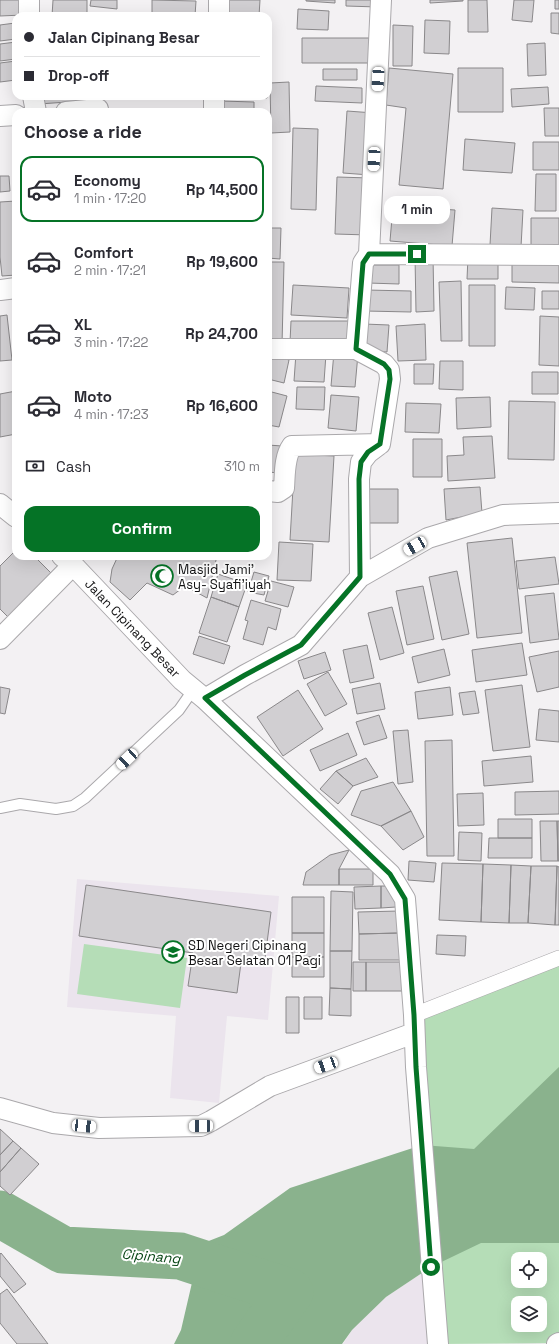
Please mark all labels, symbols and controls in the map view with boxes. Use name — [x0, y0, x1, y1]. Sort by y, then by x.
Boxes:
text: Jalan Cipinang Besar — [48, 28, 200, 47]
text: Drop-off — [48, 66, 109, 85]
car — [371, 67, 385, 91]
text: Choose a ride — [24, 120, 142, 143]
car — [367, 147, 381, 171]
icon: car — [26, 171, 62, 207]
text: Economy — [74, 171, 141, 190]
text: Rp 14,500 — [186, 180, 258, 199]
text: 1 min · 17:20 — [74, 190, 146, 207]
callout: 1 min — [384, 196, 450, 224]
text: 1 min — [401, 201, 433, 218]
icon: car — [26, 243, 62, 279]
text: Comfort — [74, 243, 134, 262]
route end — [408, 245, 426, 263]
text: Rp 19,600 — [186, 252, 258, 271]
text: 2 min · 17:21 — [74, 262, 146, 279]
icon: car — [26, 315, 62, 351]
text: XL — [74, 315, 92, 334]
text: Rp 24,700 — [185, 324, 258, 343]
text: 3 min · 17:22 — [74, 334, 148, 351]
icon: car — [26, 387, 62, 423]
text: Moto — [74, 387, 112, 406]
text: Rp 16,600 — [186, 396, 258, 415]
text: 4 min · 17:23 — [74, 406, 149, 423]
icon: cash — [24, 455, 46, 477]
text: Cash — [56, 457, 91, 476]
text: 310 m — [224, 458, 260, 475]
button: Confirm — [24, 506, 260, 552]
car — [402, 535, 428, 557]
place label: Masjid Jami' Asy- Syafi'iyah — [178, 561, 271, 593]
mosque icon: Masjid Jami' Asy- Syafi'iyah — [149, 563, 175, 589]
street label: Jalan Cipinang Besar — [81, 576, 184, 681]
car — [114, 746, 140, 772]
place label: SD Negeri Cipinang Besar Selatan 01 Pagi — [188, 937, 321, 969]
school or university icon: SD Negeri Cipinang Besar Selatan 01 Pagi — [160, 939, 186, 965]
car — [313, 1055, 339, 1075]
car — [71, 1119, 97, 1133]
car — [189, 1120, 213, 1132]
water label: Cipinang — [121, 1244, 182, 1268]
map controls — [511, 1252, 547, 1332]
button: locate — [511, 1252, 547, 1288]
route start — [422, 1258, 440, 1276]
button: layers — [511, 1296, 547, 1332]

